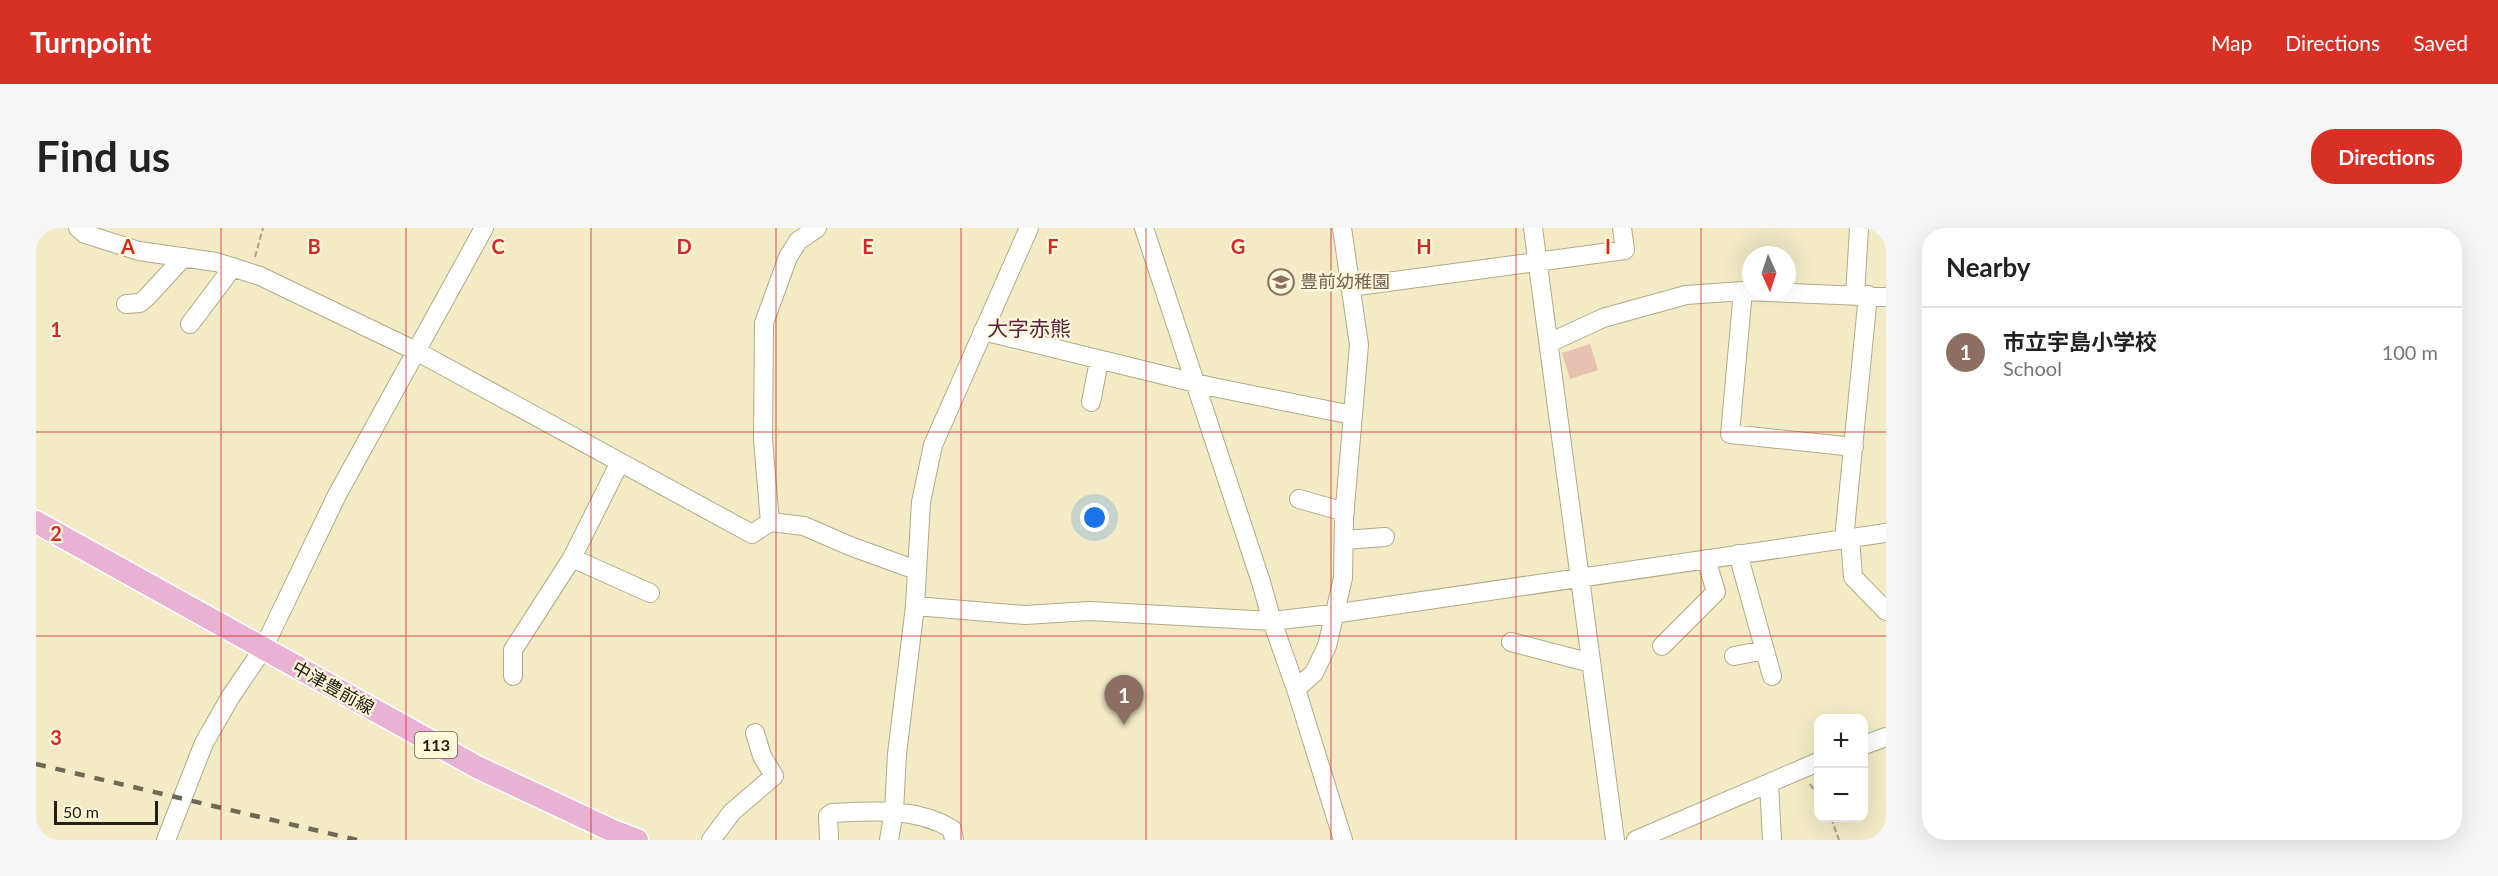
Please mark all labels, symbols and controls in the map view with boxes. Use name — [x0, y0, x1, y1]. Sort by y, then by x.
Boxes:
text: Turnpoint — [30, 25, 151, 59]
text: Map — [2211, 30, 2252, 55]
text: Directions — [2285, 30, 2380, 55]
text: Saved — [2413, 30, 2468, 55]
button: Directions — [2311, 129, 2462, 184]
text: Find us — [36, 131, 170, 181]
text: A — [120, 234, 135, 258]
text: B — [307, 234, 321, 258]
text: C — [491, 234, 505, 258]
text: D — [676, 234, 692, 258]
text: E — [862, 234, 874, 258]
text: F — [1047, 234, 1059, 258]
text: G — [1231, 234, 1245, 258]
text: H — [1416, 234, 1432, 258]
text: I — [1605, 234, 1611, 258]
north arrow — [1742, 246, 1796, 300]
text: Nearby — [1946, 251, 2031, 283]
school or university icon: 豊前幼稚園 — [1266, 267, 1296, 297]
place label: 豊前幼稚園 — [1300, 270, 1390, 292]
district label: 大字赤熊 — [987, 315, 1071, 340]
text: 1 — [50, 317, 62, 341]
text: 市立宇島小学校 — [2003, 328, 2157, 355]
text: 1 — [1960, 340, 1971, 364]
text: 100 m — [2382, 340, 2438, 364]
text: School — [2003, 356, 2062, 380]
your location — [1080, 503, 1109, 532]
text: 2 — [50, 521, 62, 545]
street label: 中津豊前線 — [289, 656, 378, 719]
pin: 1 — [1104, 676, 1144, 725]
map controls — [1814, 714, 1868, 822]
button: + — [1814, 714, 1868, 768]
text: 3 — [50, 725, 62, 749]
road number: 113 — [415, 732, 457, 758]
button: − — [1814, 768, 1868, 822]
scale bar — [54, 798, 158, 826]
text: 50 m — [63, 802, 99, 821]

